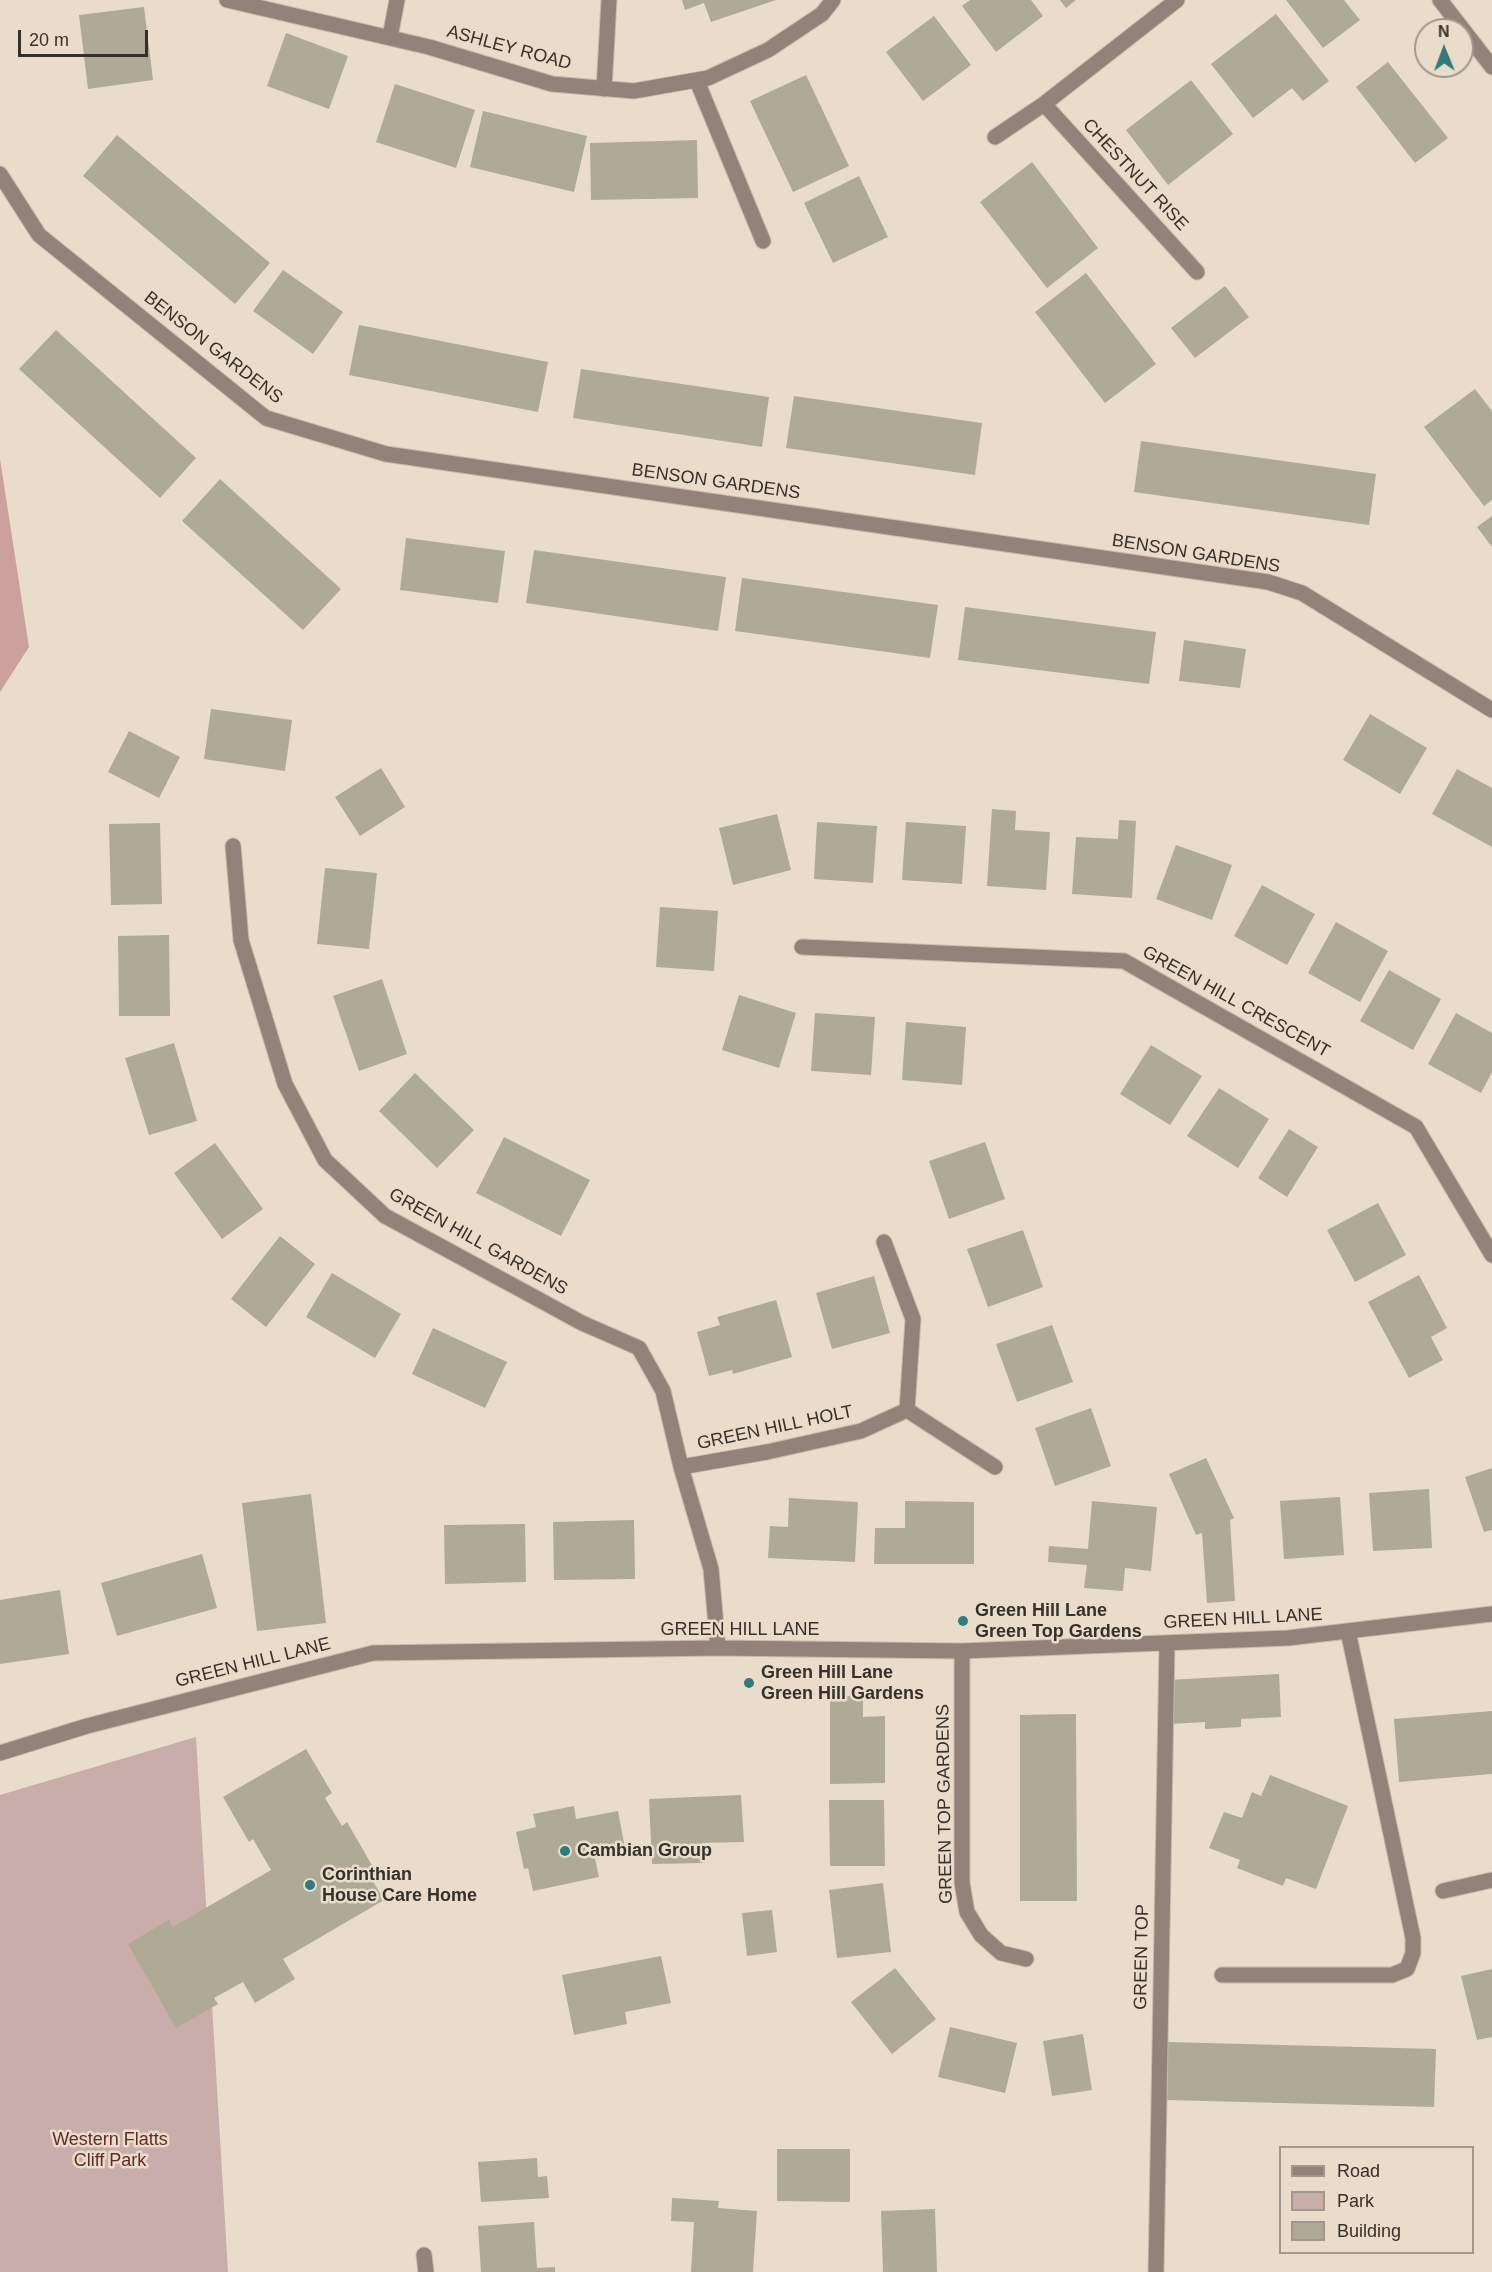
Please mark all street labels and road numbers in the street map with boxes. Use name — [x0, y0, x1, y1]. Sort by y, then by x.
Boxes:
street label: ASHLEY ROAD — [444, 21, 574, 75]
street label: CHESTNUT RISE — [1078, 115, 1192, 235]
street label: BENSON GARDENS — [139, 287, 287, 409]
street label: BENSON GARDENS — [630, 459, 802, 505]
street label: BENSON GARDENS — [1110, 530, 1282, 578]
street label: GREEN HILL CRESCENT — [1138, 941, 1334, 1063]
street label: GREEN HILL GARDENS — [385, 1184, 571, 1300]
street label: GREEN HILL HOLT — [695, 1401, 855, 1455]
street label: GREEN HILL LANE — [1163, 1604, 1323, 1634]
street label: GREEN HILL LANE — [660, 1619, 820, 1641]
street label: GREEN HILL LANE — [173, 1633, 333, 1693]
street label: GREEN TOP GARDENS — [932, 1704, 958, 1904]
street label: GREEN TOP — [1130, 1904, 1154, 2010]

